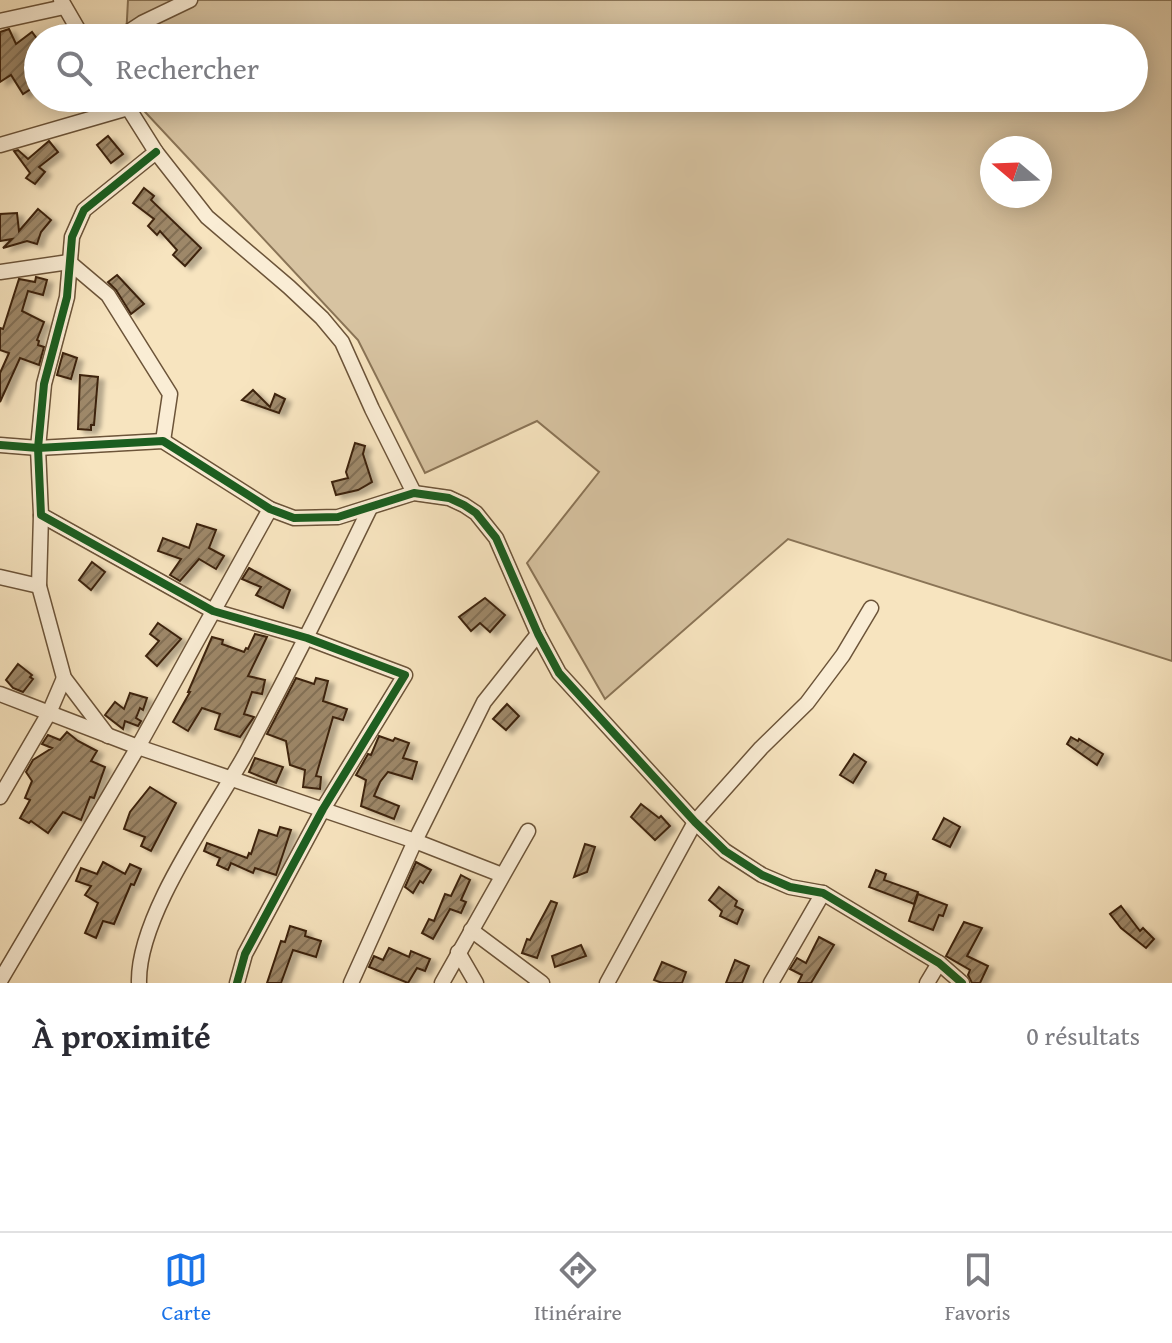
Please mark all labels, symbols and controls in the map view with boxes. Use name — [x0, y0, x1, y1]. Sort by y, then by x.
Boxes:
search box — [24, 24, 1148, 112]
icon: search — [52, 46, 96, 90]
text: Rechercher — [116, 46, 259, 90]
north arrow — [980, 136, 1052, 208]
text: À proximité — [32, 1011, 211, 1060]
text: 0 résultats — [1026, 1016, 1140, 1055]
tab: Carte — [161, 1248, 211, 1328]
tab: Itinéraire — [534, 1248, 622, 1328]
tab: Favoris — [945, 1248, 1011, 1328]

